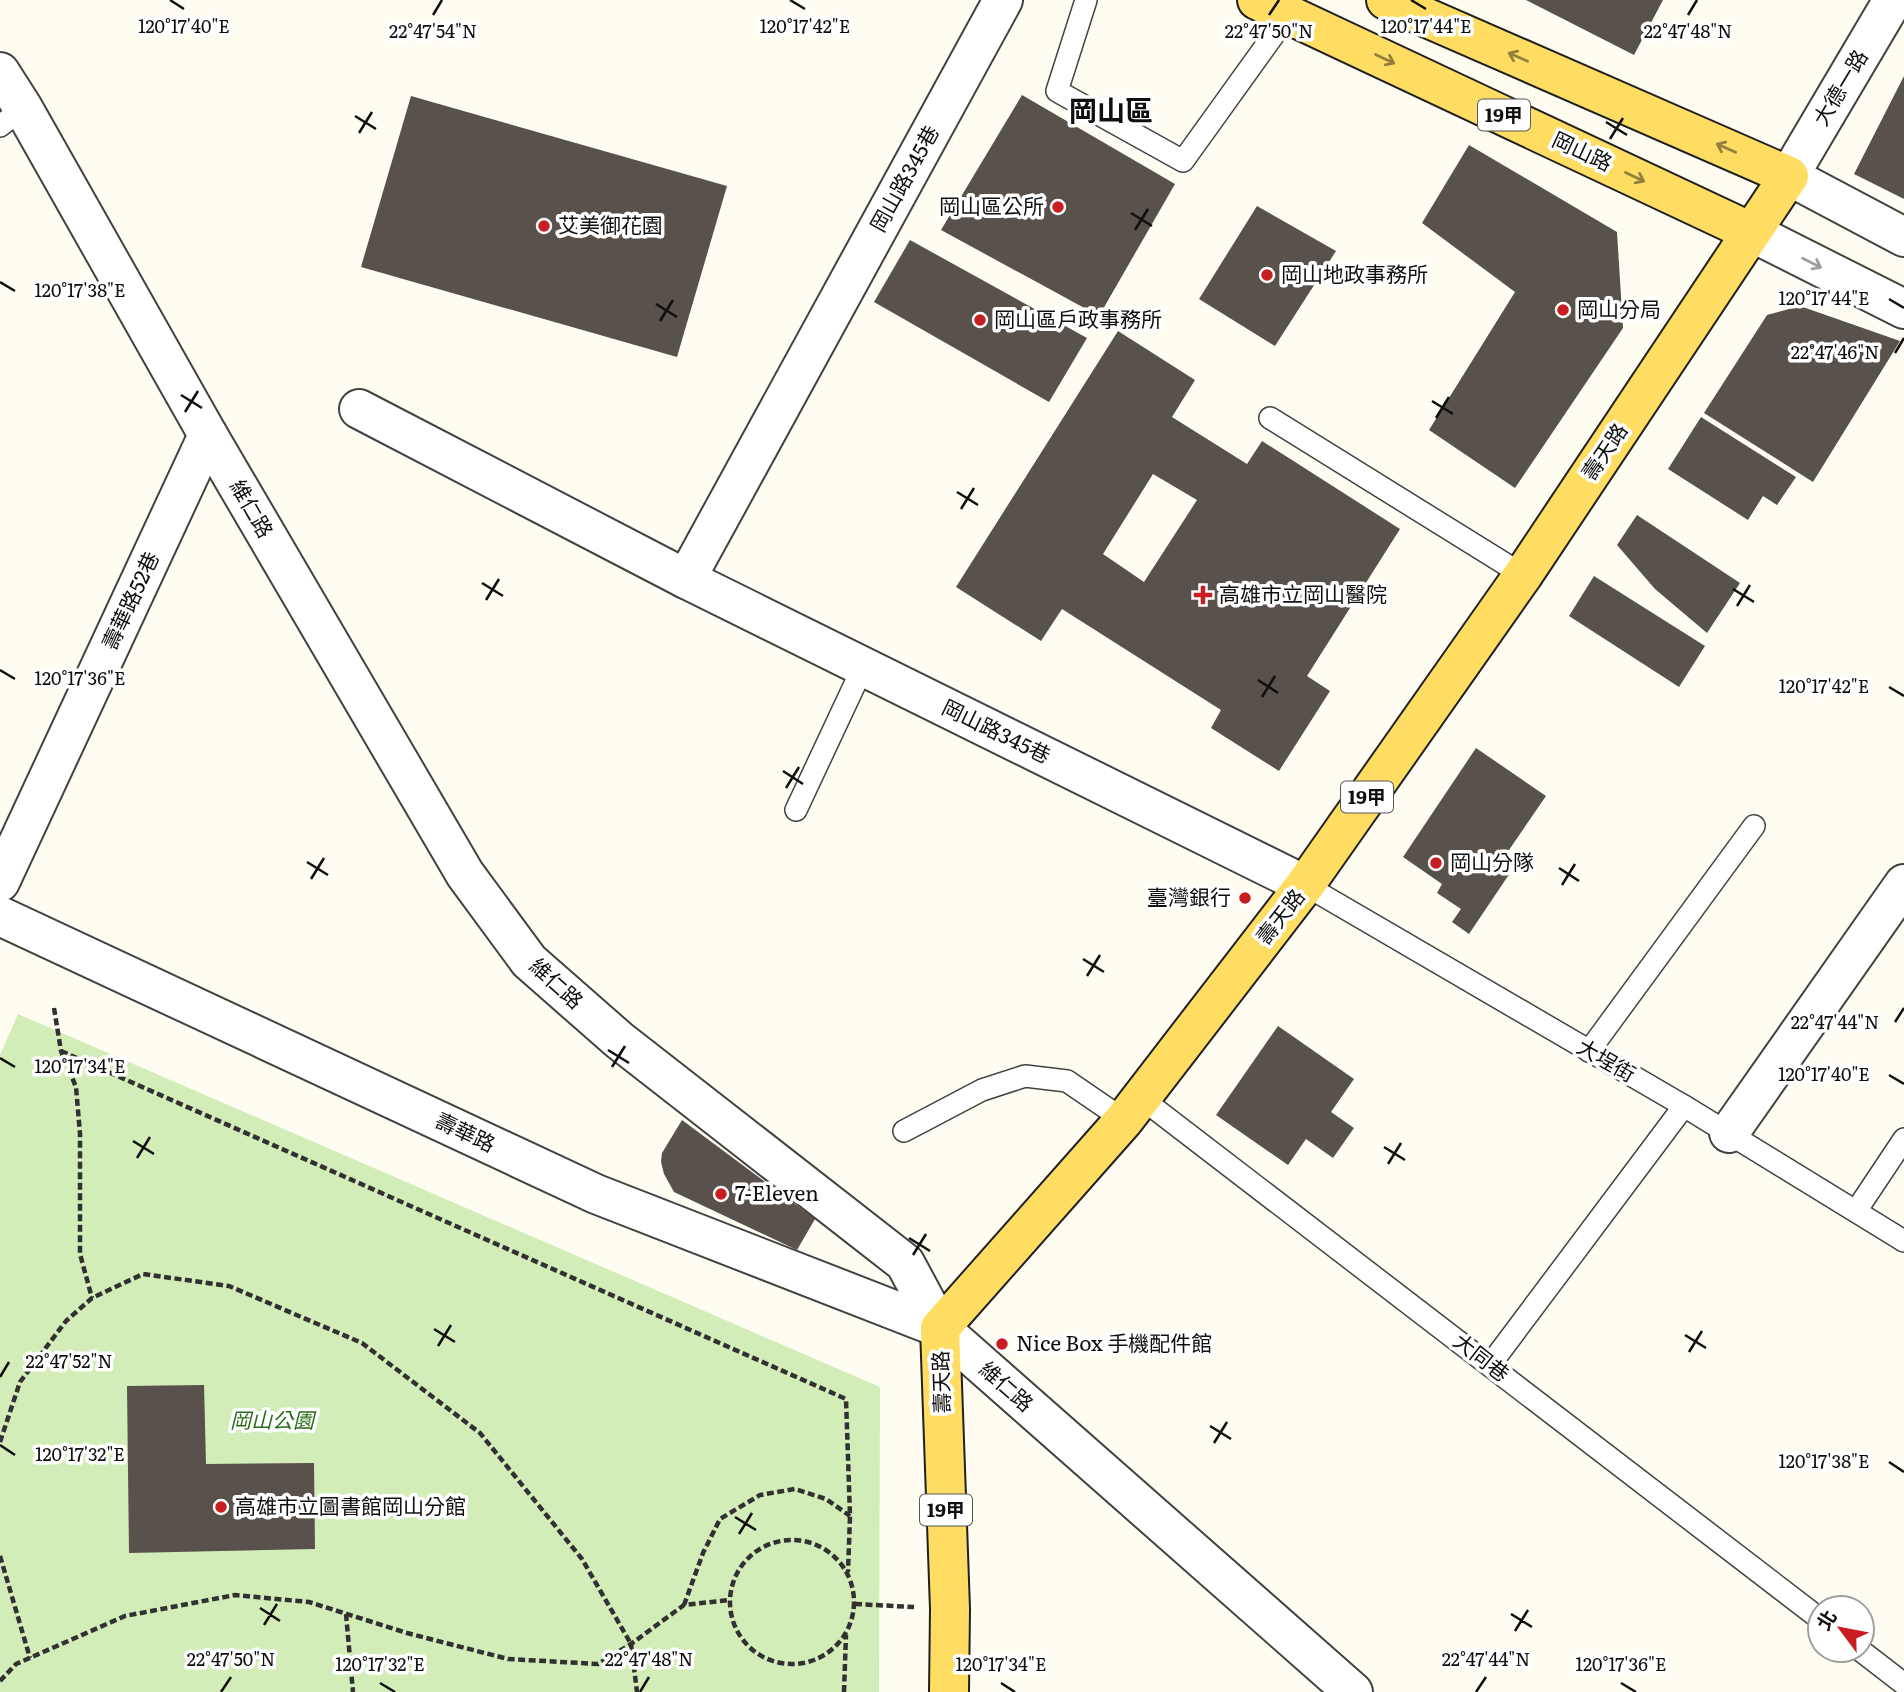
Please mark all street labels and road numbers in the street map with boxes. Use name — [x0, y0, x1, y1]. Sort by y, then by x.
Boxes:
street label: 大德一路 — [1804, 43, 1874, 131]
road number: 19甲 — [1478, 99, 1530, 130]
street label: 岡山路345巷 — [861, 119, 945, 237]
street label: 岡山路 — [1548, 122, 1618, 177]
street label: 壽天路 — [1572, 416, 1633, 485]
street label: 維仁路 — [224, 473, 282, 543]
street label: 壽華路52巷 — [92, 546, 165, 654]
street label: 岡山路345巷 — [937, 690, 1057, 769]
road number: 19甲 — [1341, 782, 1393, 812]
street label: 壽天路 — [1247, 881, 1311, 950]
street label: 維仁路 — [524, 950, 591, 1015]
street label: 大埕街 — [1572, 1030, 1642, 1088]
street label: 壽華路 — [431, 1103, 501, 1158]
street label: 大同巷 — [1448, 1324, 1517, 1388]
street label: 壽天路 — [923, 1350, 956, 1414]
street label: 維仁路 — [974, 1353, 1042, 1417]
road number: 19甲 — [920, 1494, 972, 1526]

